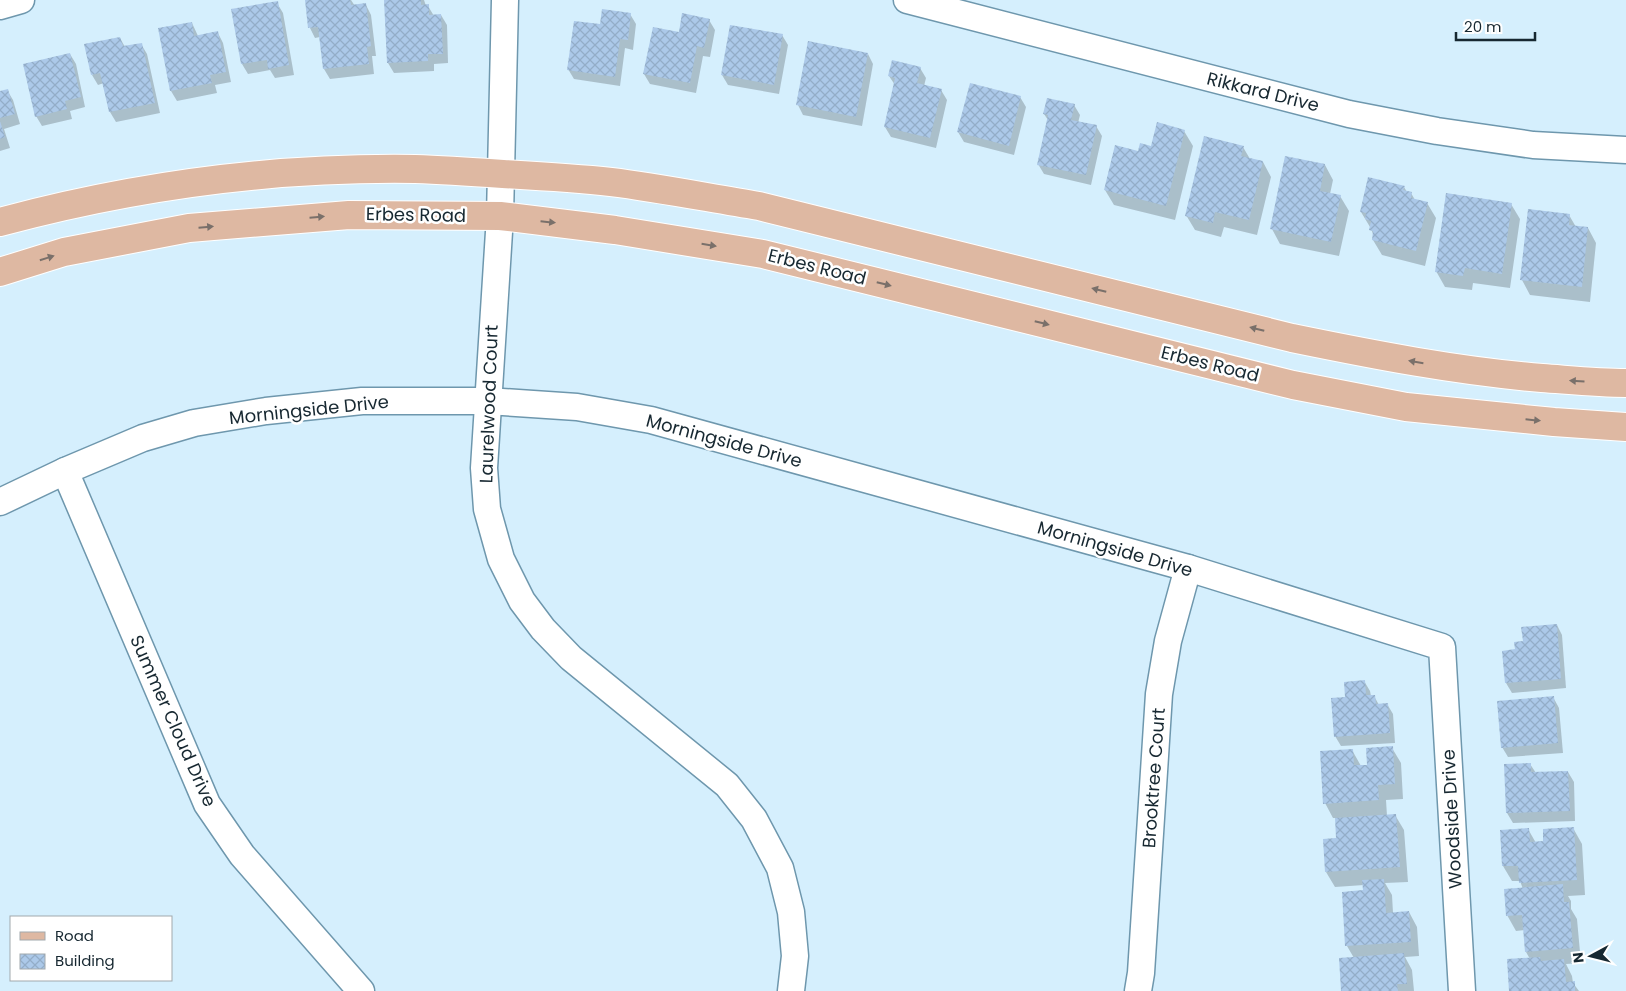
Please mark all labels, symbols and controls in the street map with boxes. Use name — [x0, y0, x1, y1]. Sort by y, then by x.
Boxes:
scale bar — [1456, 10, 1535, 42]
text: 20 m — [1464, 16, 1502, 37]
street label: Rikkard Drive — [1204, 65, 1322, 118]
street label: Erbes Road — [366, 201, 466, 228]
one-way arrow — [309, 213, 325, 221]
one-way arrow — [540, 218, 556, 226]
one-way arrow — [198, 223, 214, 231]
one-way arrow — [701, 241, 717, 249]
street label: Erbes Road — [765, 242, 869, 291]
one-way arrow — [39, 253, 54, 261]
one-way arrow — [877, 280, 892, 288]
one-way arrow — [1092, 286, 1107, 294]
one-way arrow — [1035, 319, 1050, 327]
street label: Laurelwood Court — [473, 324, 504, 484]
one-way arrow — [1249, 325, 1264, 333]
street label: Erbes Road — [1158, 339, 1262, 388]
one-way arrow — [1408, 358, 1424, 366]
one-way arrow — [1569, 376, 1585, 384]
street label: Morningside Drive — [228, 389, 390, 430]
street label: Morningside Drive — [643, 408, 805, 473]
one-way arrow — [1525, 416, 1541, 424]
street label: Morningside Drive — [1035, 514, 1196, 583]
street label: Summer Cloud Drive — [124, 631, 223, 811]
street label: Brooktree Court — [1136, 707, 1171, 849]
street label: Woodside Drive — [1435, 749, 1468, 890]
legend — [10, 916, 172, 981]
text: Road — [55, 925, 94, 946]
north arrow — [1566, 931, 1616, 981]
text: Building — [55, 950, 115, 971]
text: N — [1568, 951, 1589, 964]

